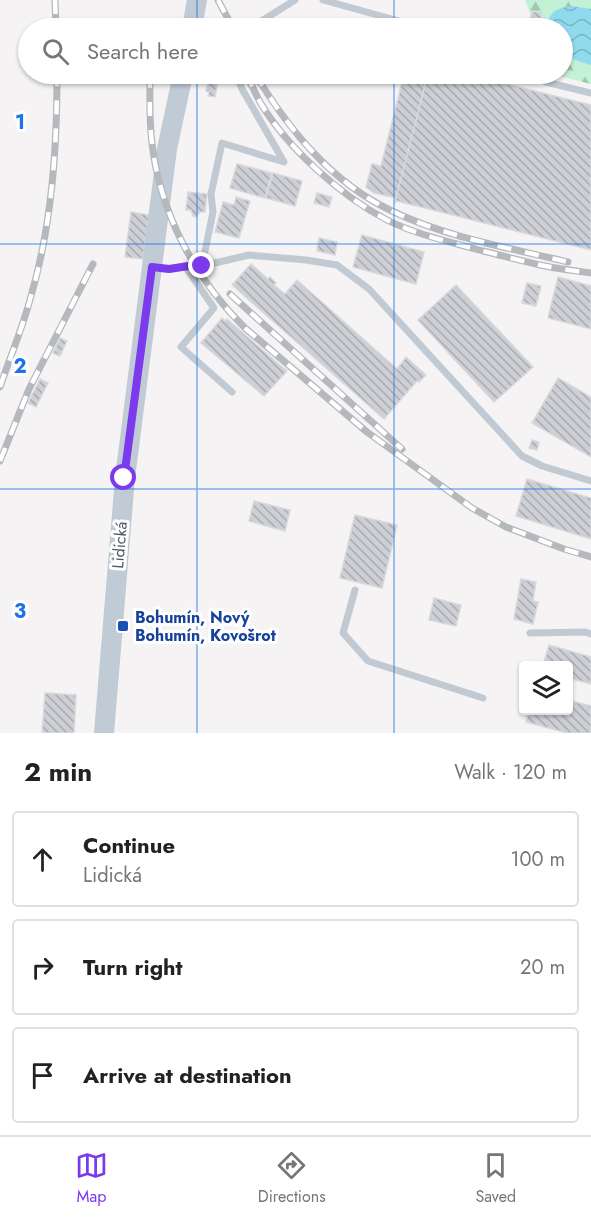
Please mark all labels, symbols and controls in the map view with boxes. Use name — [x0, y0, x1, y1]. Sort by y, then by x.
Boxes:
search box — [18, 18, 573, 84]
icon: search — [39, 35, 72, 68]
text: Search here — [87, 35, 198, 67]
text: 1 — [15, 108, 25, 137]
route end — [188, 252, 214, 278]
text: 2 — [13, 352, 27, 381]
route start — [110, 464, 136, 490]
street label: Lidická — [106, 521, 133, 570]
text: 3 — [14, 597, 26, 626]
place label: Bohumín, Nový Bohumín, Kovošrot — [135, 606, 277, 647]
marker: Bohumín, Nový Bohumín, Kovošrot — [116, 619, 130, 633]
map controls — [519, 661, 573, 715]
button: layers — [519, 661, 573, 715]
text: 2 min — [24, 753, 92, 791]
text: Walk · 120 m — [454, 758, 567, 787]
text: Continue — [83, 829, 175, 861]
icon: ahead — [26, 843, 59, 876]
text: 100 m — [510, 845, 565, 874]
text: Lidická — [83, 861, 142, 890]
icon: right — [26, 951, 59, 984]
text: Turn right — [83, 951, 183, 983]
text: 20 m — [520, 953, 565, 982]
icon: arrive — [26, 1059, 59, 1092]
text: Arrive at destination — [83, 1059, 292, 1091]
tab: Map — [75, 1149, 108, 1208]
tab: Directions — [258, 1149, 326, 1208]
tab: Saved — [475, 1149, 516, 1208]

